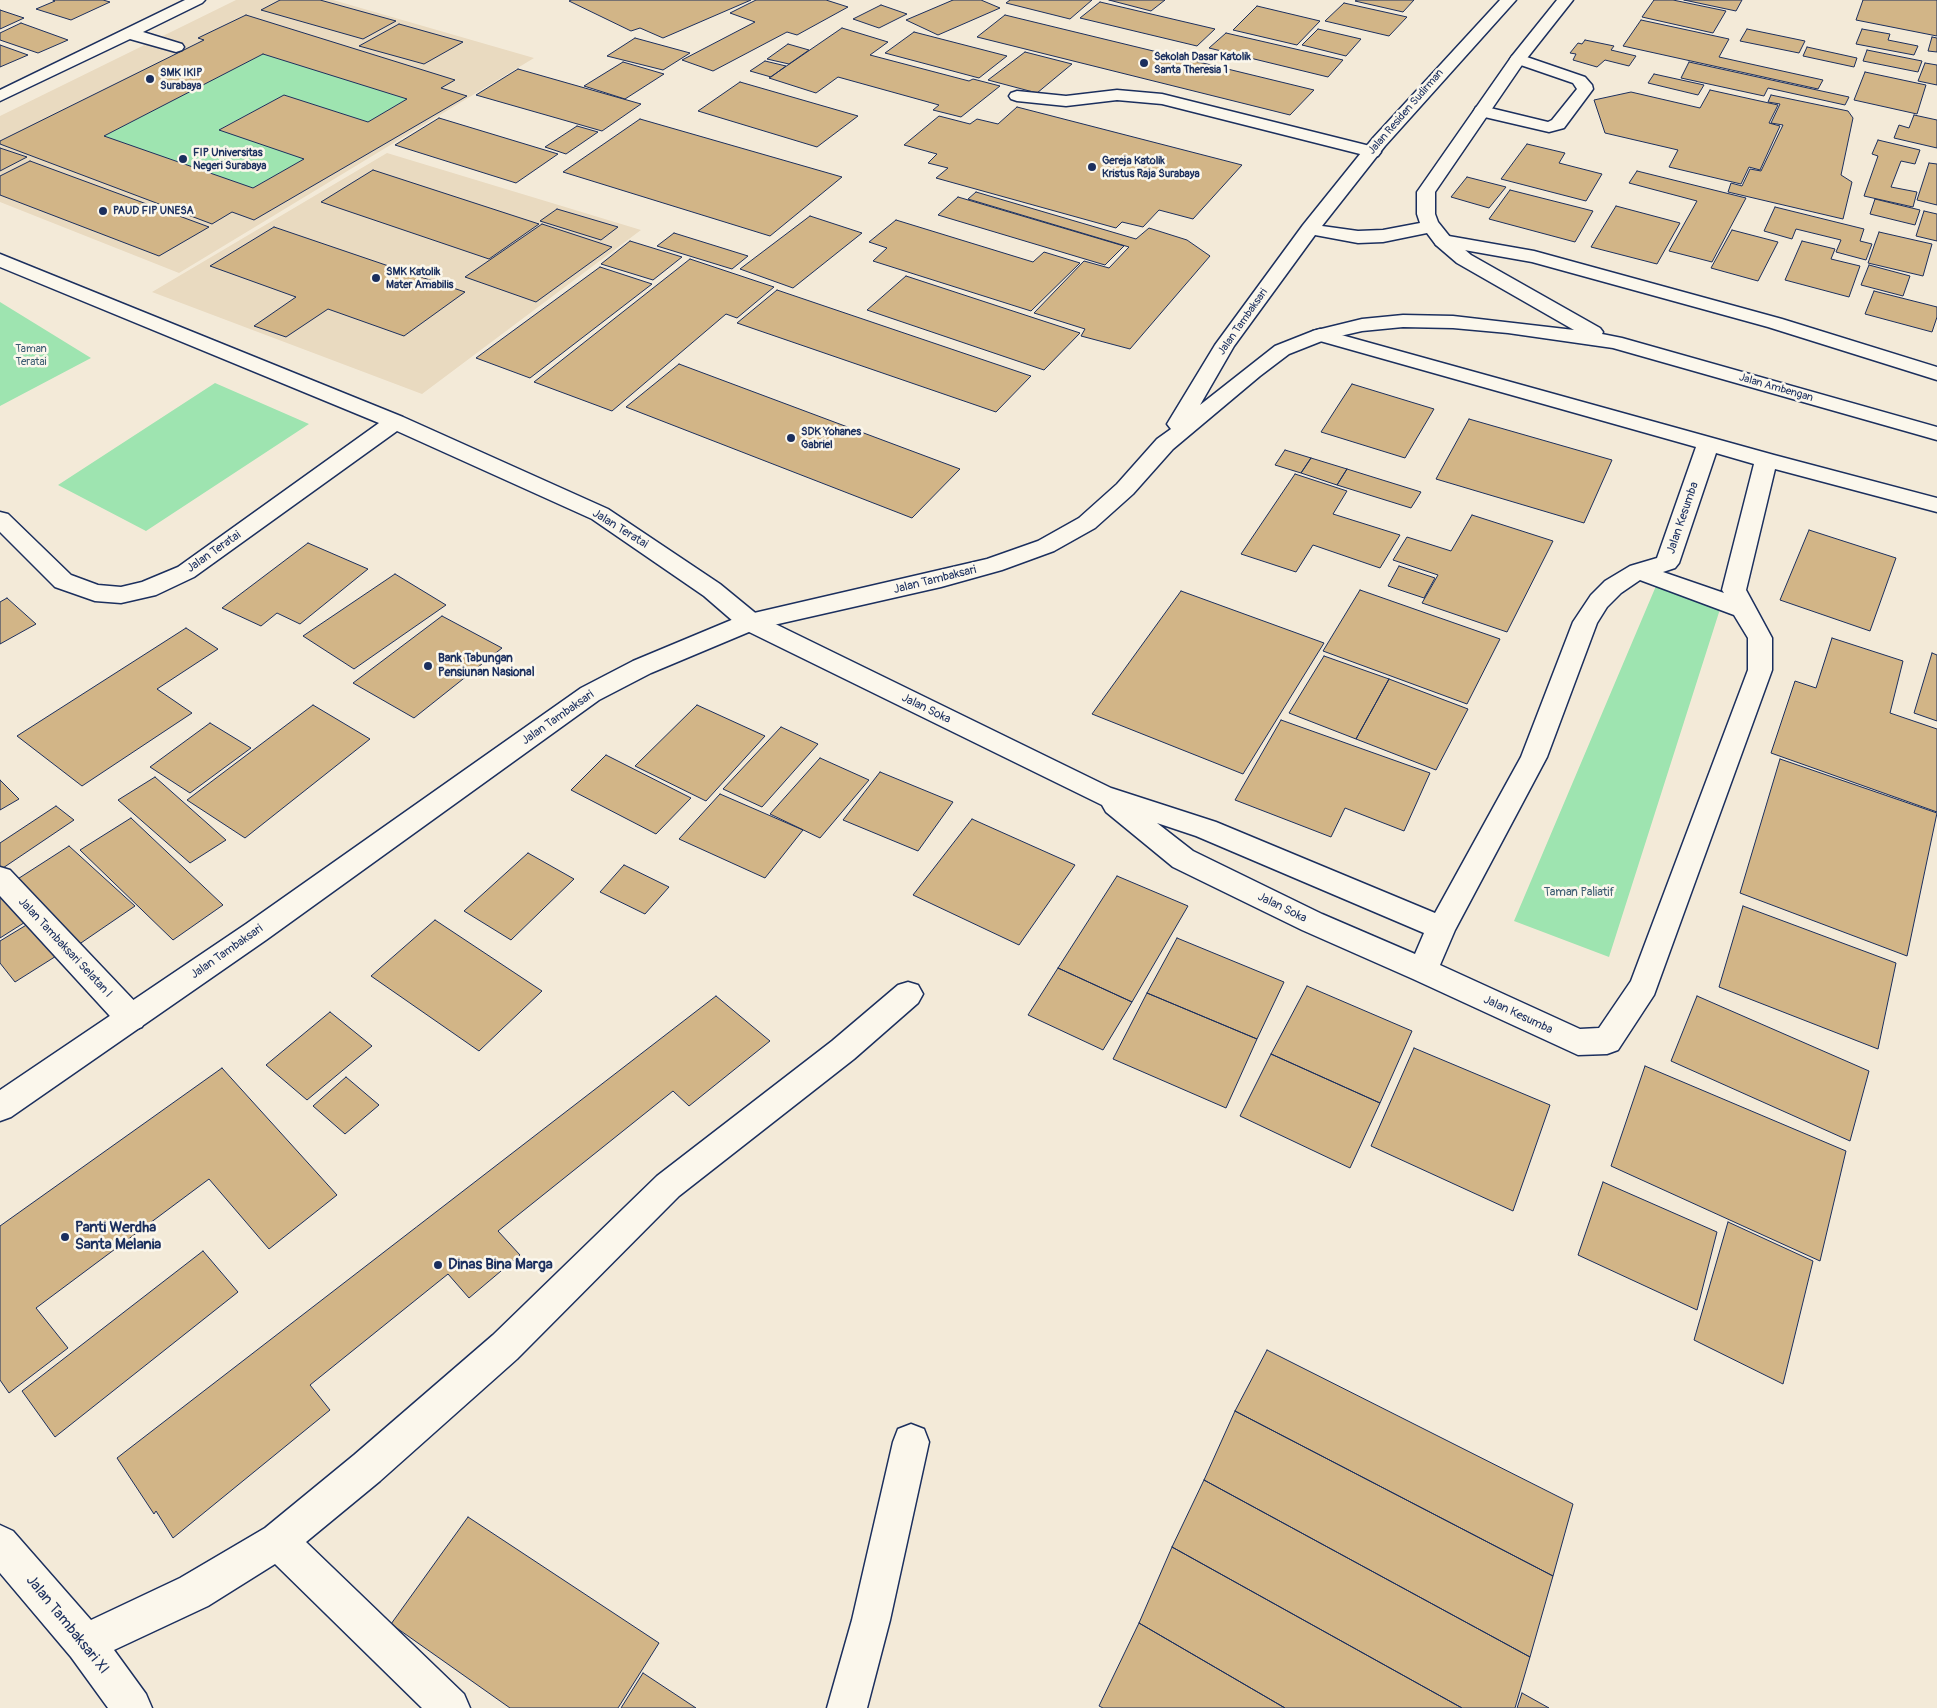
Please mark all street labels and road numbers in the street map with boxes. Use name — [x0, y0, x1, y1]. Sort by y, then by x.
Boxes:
street label: Jalan Residen Sudirman — [1365, 67, 1447, 157]
street label: Jalan Tambaksari — [1215, 286, 1271, 358]
street label: Jalan Ambengan — [1737, 371, 1815, 405]
street label: Jalan Kesumba — [1664, 480, 1702, 556]
street label: Jalan Teratai — [590, 506, 650, 552]
street label: Jalan Teratai — [184, 528, 244, 576]
street label: Jalan Tambaksari — [892, 563, 978, 597]
street label: Jalan Tambaksari — [519, 688, 597, 748]
street label: Jalan Soka — [899, 691, 953, 727]
street label: Jalan Soka — [1255, 890, 1309, 926]
street label: Jalan Tambaksari Selatan I — [15, 895, 115, 1001]
street label: Jalan Tambaksari — [188, 922, 266, 982]
street label: Jalan Kesumba — [1481, 993, 1555, 1037]
street label: Jalan Tambaksari XI — [22, 1572, 112, 1678]

